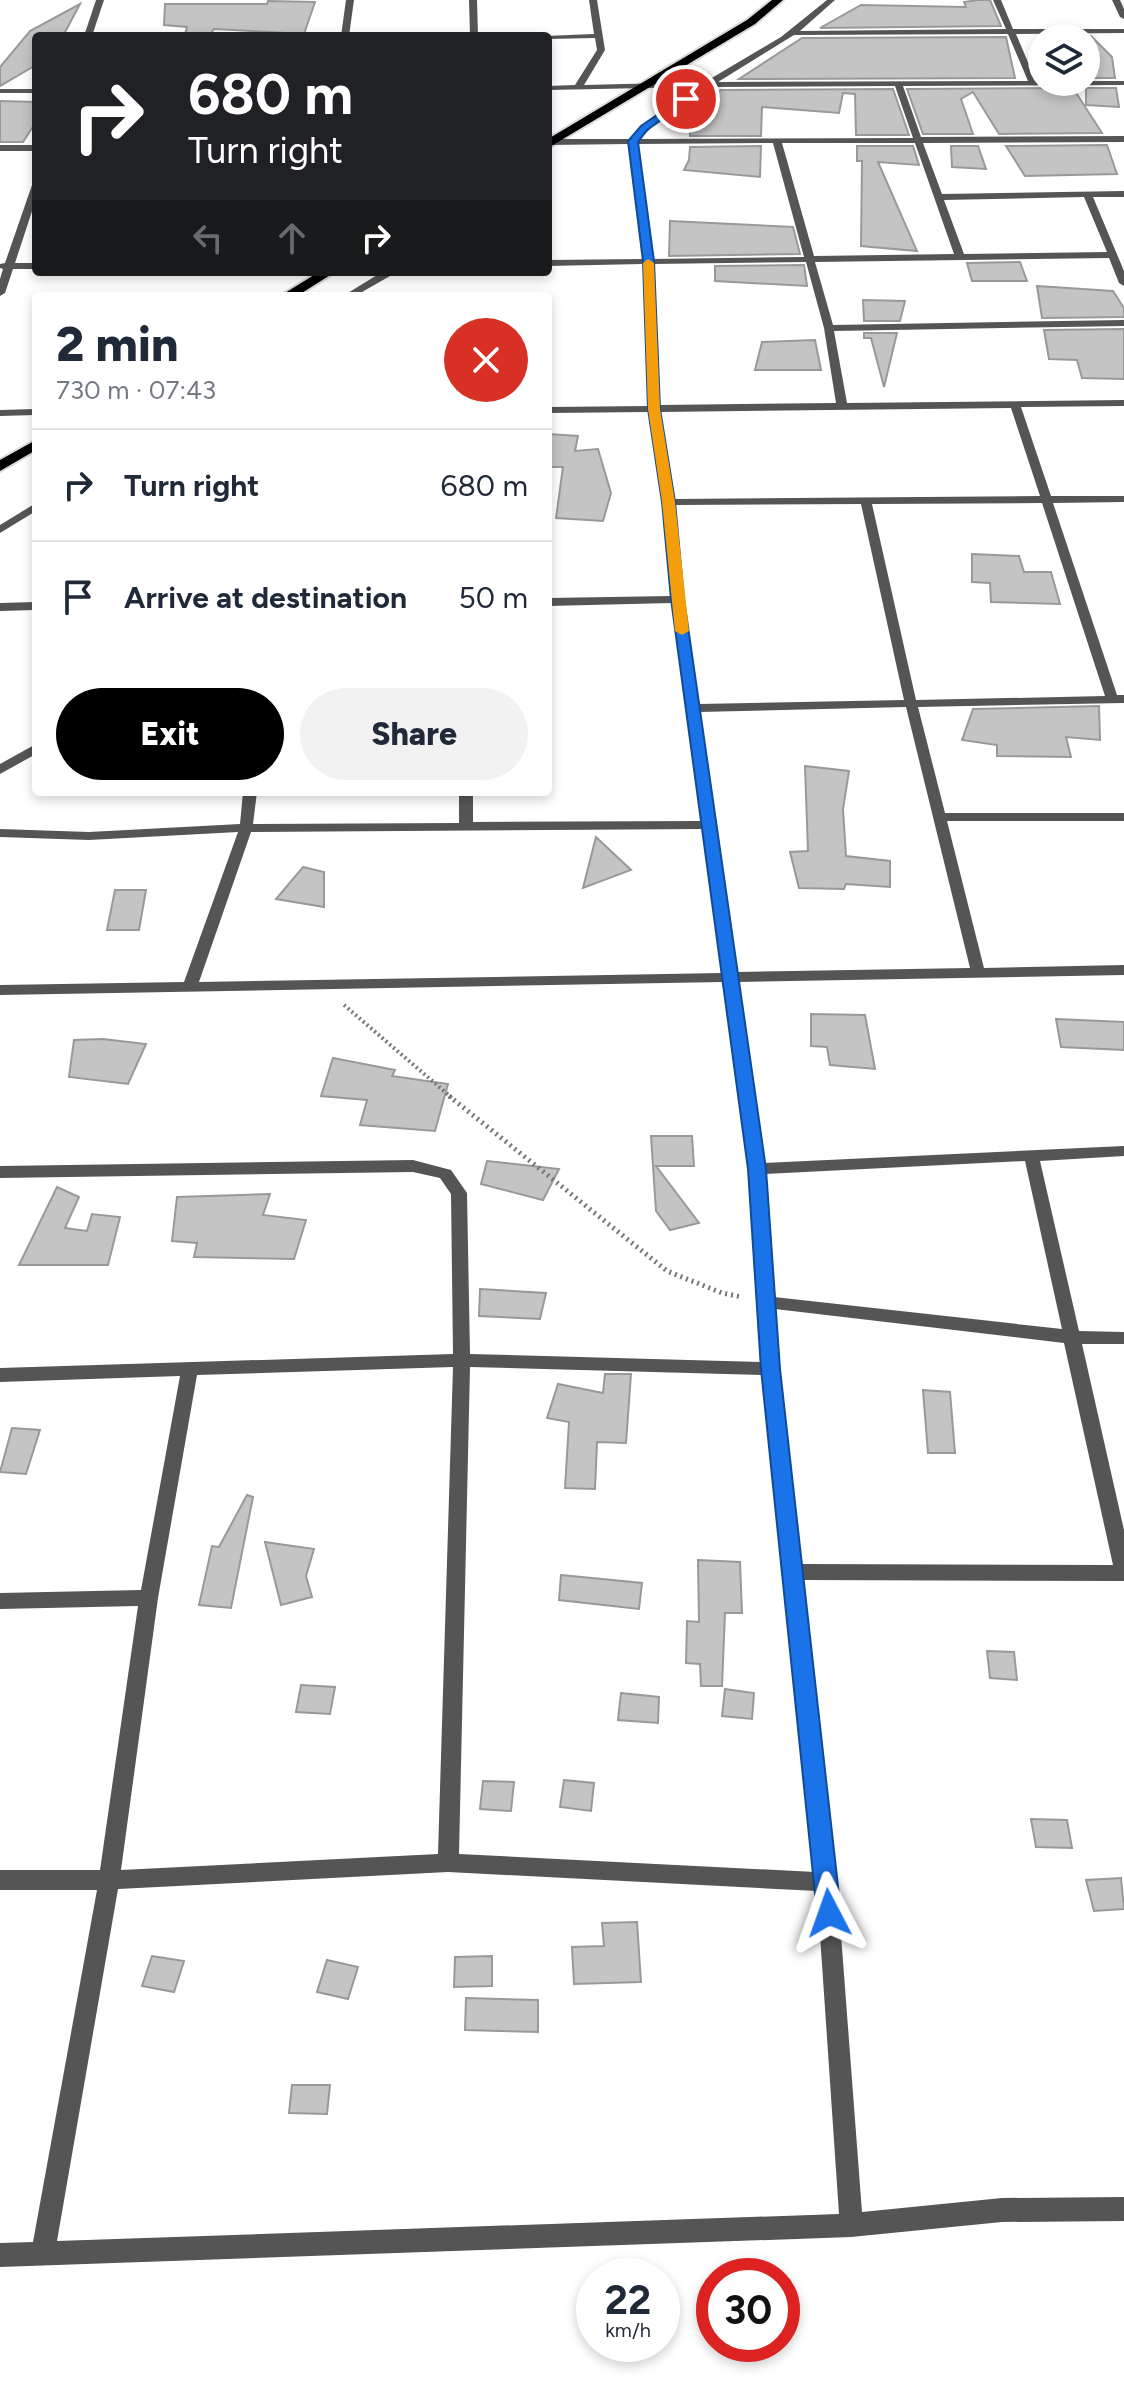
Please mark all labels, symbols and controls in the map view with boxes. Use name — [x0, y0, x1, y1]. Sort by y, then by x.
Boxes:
map controls — [1028, 24, 1100, 96]
button: layers — [1028, 24, 1100, 96]
text: 680 m — [188, 61, 353, 128]
icon: right — [56, 64, 160, 168]
pin — [652, 65, 720, 133]
icon: arrive — [664, 77, 708, 121]
text: Turn right — [188, 129, 343, 172]
icon: left — [186, 216, 230, 260]
icon: ahead — [270, 216, 314, 260]
icon: right — [354, 216, 398, 260]
text: 2 min — [56, 315, 179, 373]
button: close — [444, 318, 528, 402]
text: 730 m · 07:43 — [56, 374, 216, 406]
icon: right — [56, 463, 100, 507]
text: Turn right — [124, 467, 259, 504]
text: 680 m — [440, 467, 528, 504]
icon: arrive — [56, 575, 100, 619]
text: Arrive at destination — [124, 579, 407, 616]
text: 50 m — [459, 579, 528, 616]
button: Exit — [56, 688, 284, 780]
button: Share — [300, 688, 528, 780]
position arrow — [787, 1871, 871, 1955]
speed limit sign: 30 — [696, 2258, 800, 2362]
text: 22 — [605, 2276, 651, 2324]
text: km/h — [605, 2318, 651, 2342]

